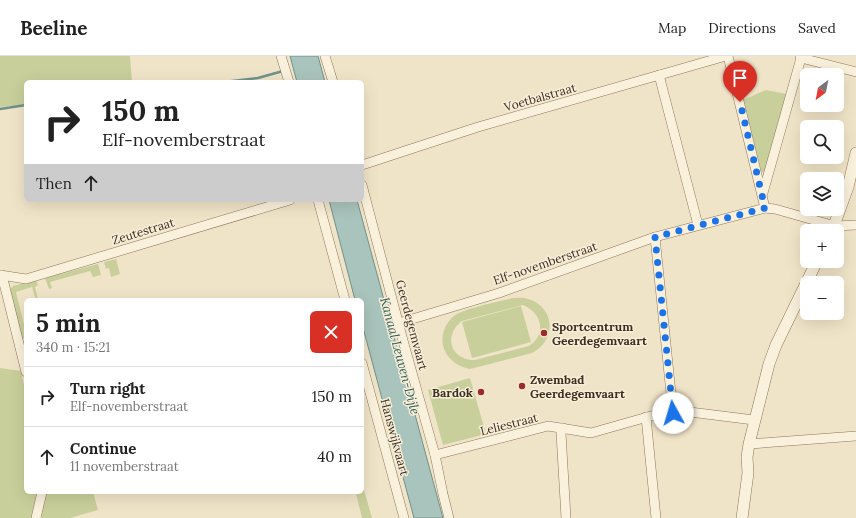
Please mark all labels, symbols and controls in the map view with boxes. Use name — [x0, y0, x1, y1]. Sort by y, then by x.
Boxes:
text: Beeline — [20, 16, 88, 40]
text: Map — [658, 19, 686, 37]
text: Directions — [708, 19, 776, 37]
text: Saved — [798, 19, 836, 37]
pin — [723, 61, 757, 102]
icon: arrive — [729, 67, 751, 89]
north arrow — [800, 68, 844, 112]
map controls — [800, 68, 844, 320]
street label: Voetbalstraat — [501, 79, 578, 115]
text: 150 m — [102, 93, 179, 129]
icon: right — [36, 96, 88, 148]
button: search — [800, 120, 844, 164]
text: Elf-novemberstraat — [102, 128, 265, 151]
icon: ahead — [80, 172, 102, 194]
button: layers — [800, 172, 844, 216]
text: Then — [36, 174, 72, 193]
street label: Zeutestraat — [110, 214, 176, 248]
button: + — [800, 224, 844, 268]
street label: Elf-novemberstraat — [491, 238, 599, 288]
button: − — [800, 276, 844, 320]
street label: Geerdegemvaart — [393, 278, 431, 372]
water label: Kanaal Leuven-Dijle — [376, 295, 424, 417]
text: 5 min — [36, 308, 101, 339]
button: close — [310, 311, 352, 353]
place label: Sportcentrum Geerdegemvaart — [552, 319, 648, 348]
marker: Sportcentrum Geerdegemvaart — [539, 328, 549, 338]
text: 340 m · 15:21 — [36, 339, 110, 356]
place label: Zwembad Geerdegemvaart — [530, 372, 626, 401]
text: Turn right — [70, 379, 146, 398]
marker: Zwembad Geerdegemvaart — [517, 381, 527, 391]
place label: Bardok — [432, 385, 473, 400]
icon: right — [36, 386, 58, 408]
text: 150 m — [312, 387, 352, 406]
marker: Bardok — [476, 387, 486, 397]
position arrow — [652, 392, 694, 434]
street label: Hanswijkvaart — [378, 397, 413, 477]
text: Elf-novemberstraat — [70, 398, 188, 415]
street label: Leliestraat — [479, 410, 540, 438]
text: Continue — [70, 439, 136, 458]
icon: ahead — [36, 446, 58, 468]
text: 40 m — [317, 447, 352, 466]
text: 11 novemberstraat — [70, 458, 179, 475]

